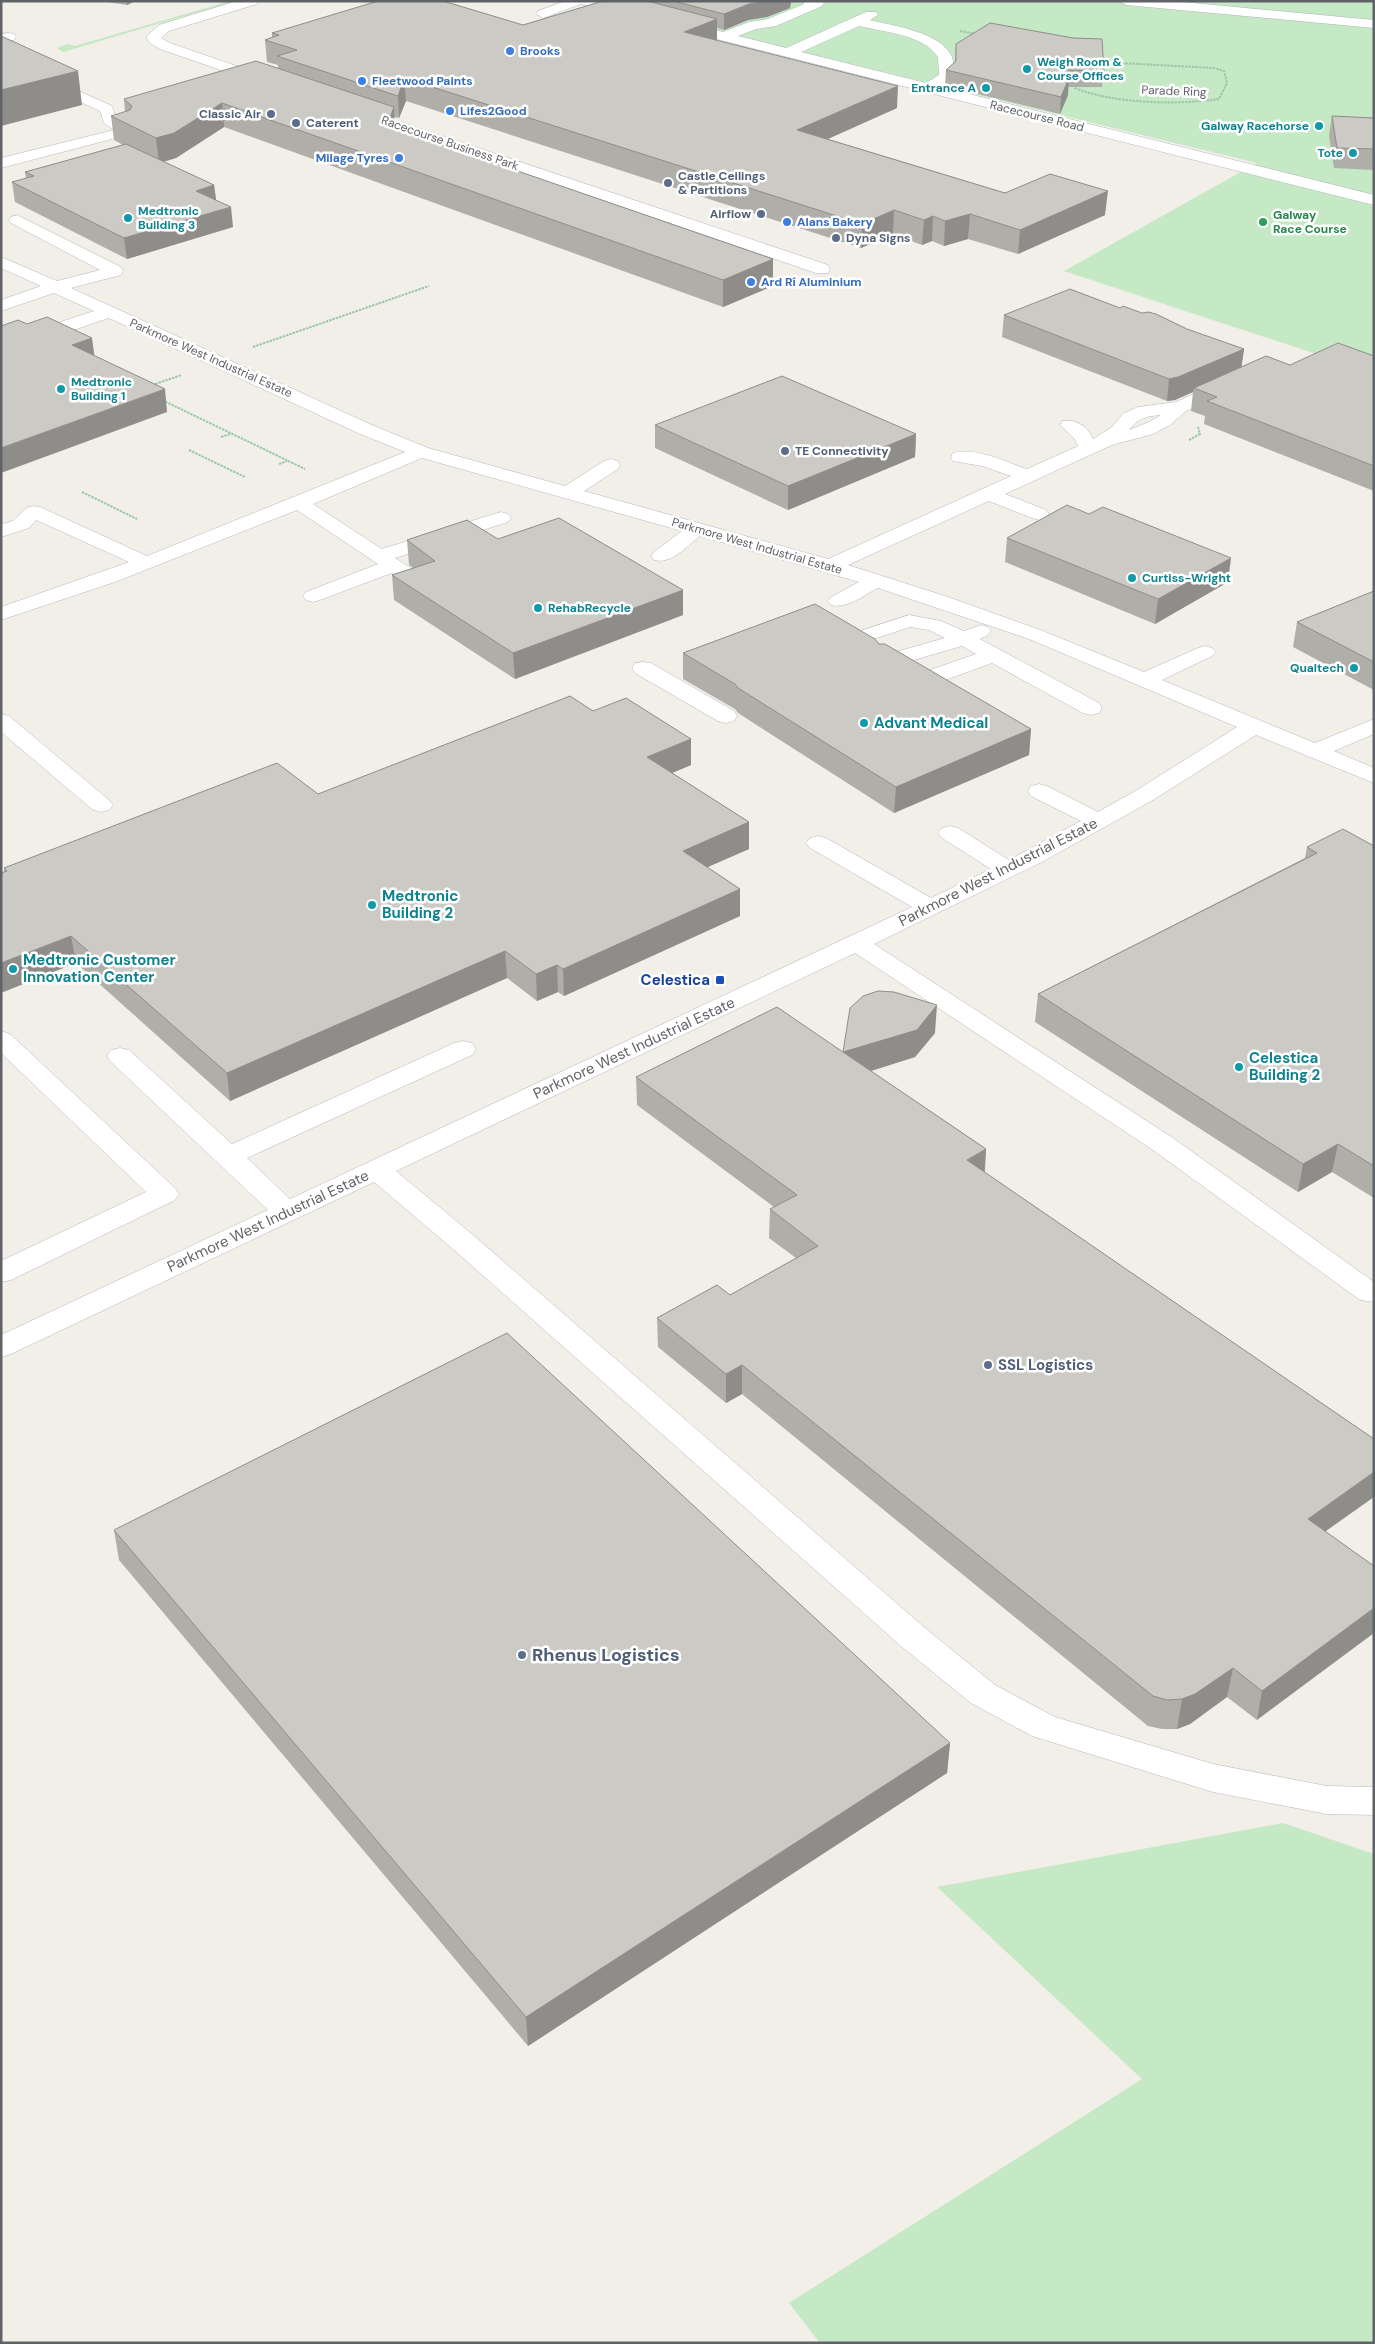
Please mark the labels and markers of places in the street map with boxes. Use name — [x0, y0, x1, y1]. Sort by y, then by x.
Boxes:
place label: Brooks — [520, 43, 560, 59]
marker: Brooks — [504, 45, 516, 57]
place label: Weigh Room & Course Offices — [1037, 54, 1124, 84]
marker: Weigh Room & Course Offices — [1021, 63, 1033, 75]
place label: Fleetwood Paints — [372, 73, 473, 89]
marker: Fleetwood Paints — [356, 75, 368, 87]
place label: Entrance A — [911, 80, 976, 96]
marker: Entrance A — [980, 82, 992, 94]
place label: Lifes2Good — [460, 103, 527, 119]
marker: Lifes2Good — [444, 105, 456, 117]
place label: Classic Air — [199, 106, 261, 122]
marker: Classic Air — [265, 108, 277, 120]
place label: Caterent — [306, 115, 359, 131]
marker: Caterent — [290, 117, 302, 129]
place label: Galway Racehorse — [1201, 118, 1309, 134]
marker: Galway Racehorse — [1313, 120, 1325, 132]
place label: Tote — [1318, 145, 1343, 161]
marker: Tote — [1347, 147, 1359, 159]
place label: Milage Tyres — [316, 150, 389, 166]
marker: Milage Tyres — [393, 152, 405, 164]
place label: Castle Ceilings & Partitions — [678, 168, 765, 198]
marker: Castle Ceilings & Partitions — [662, 177, 674, 189]
place label: Medtronic Building 3 — [138, 203, 199, 233]
place label: Airflow — [710, 206, 751, 222]
place label: Galway Race Course — [1273, 207, 1347, 237]
marker: Airflow — [755, 208, 767, 220]
marker: Medtronic Building 3 — [122, 212, 134, 224]
place label: Alans Bakery — [797, 214, 874, 230]
marker: Alans Bakery — [781, 216, 793, 228]
marker: Galway Race Course — [1257, 216, 1269, 228]
place label: Dyna Signs — [846, 230, 910, 246]
marker: Dyna Signs — [830, 232, 842, 244]
place label: Ard Rí Aluminium — [761, 274, 862, 290]
marker: Ard Rí Aluminium — [745, 276, 757, 288]
place label: Medtronic Building 1 — [71, 374, 132, 404]
marker: Medtronic Building 1 — [55, 383, 67, 395]
place label: TE Connectivity — [795, 443, 889, 459]
marker: TE Connectivity — [779, 445, 791, 457]
place label: Curtiss-Wright — [1142, 570, 1231, 586]
marker: Curtiss-Wright — [1126, 572, 1138, 584]
place label: RehabRecycle — [548, 600, 631, 616]
marker: RehabRecycle — [532, 602, 544, 614]
place label: Qualtech — [1290, 660, 1344, 676]
marker: Qualtech — [1348, 662, 1360, 674]
place label: Advant Medical — [874, 713, 988, 733]
marker: Advant Medical — [858, 717, 870, 729]
place label: Medtronic Building 2 — [382, 886, 458, 923]
marker: Medtronic Building 2 — [366, 899, 378, 911]
place label: Medtronic Customer Innovation Center — [23, 950, 176, 987]
marker: Medtronic Customer Innovation Center — [7, 963, 19, 975]
place label: Celestica — [641, 970, 710, 990]
marker: Celestica — [714, 974, 726, 986]
place label: Celestica Building 2 — [1249, 1048, 1321, 1085]
marker: Celestica Building 2 — [1233, 1061, 1245, 1073]
place label: SSL Logistics — [998, 1355, 1093, 1375]
marker: SSL Logistics — [982, 1359, 994, 1371]
place label: Rhenus Logistics — [532, 1643, 680, 1667]
marker: Rhenus Logistics — [516, 1649, 528, 1661]

